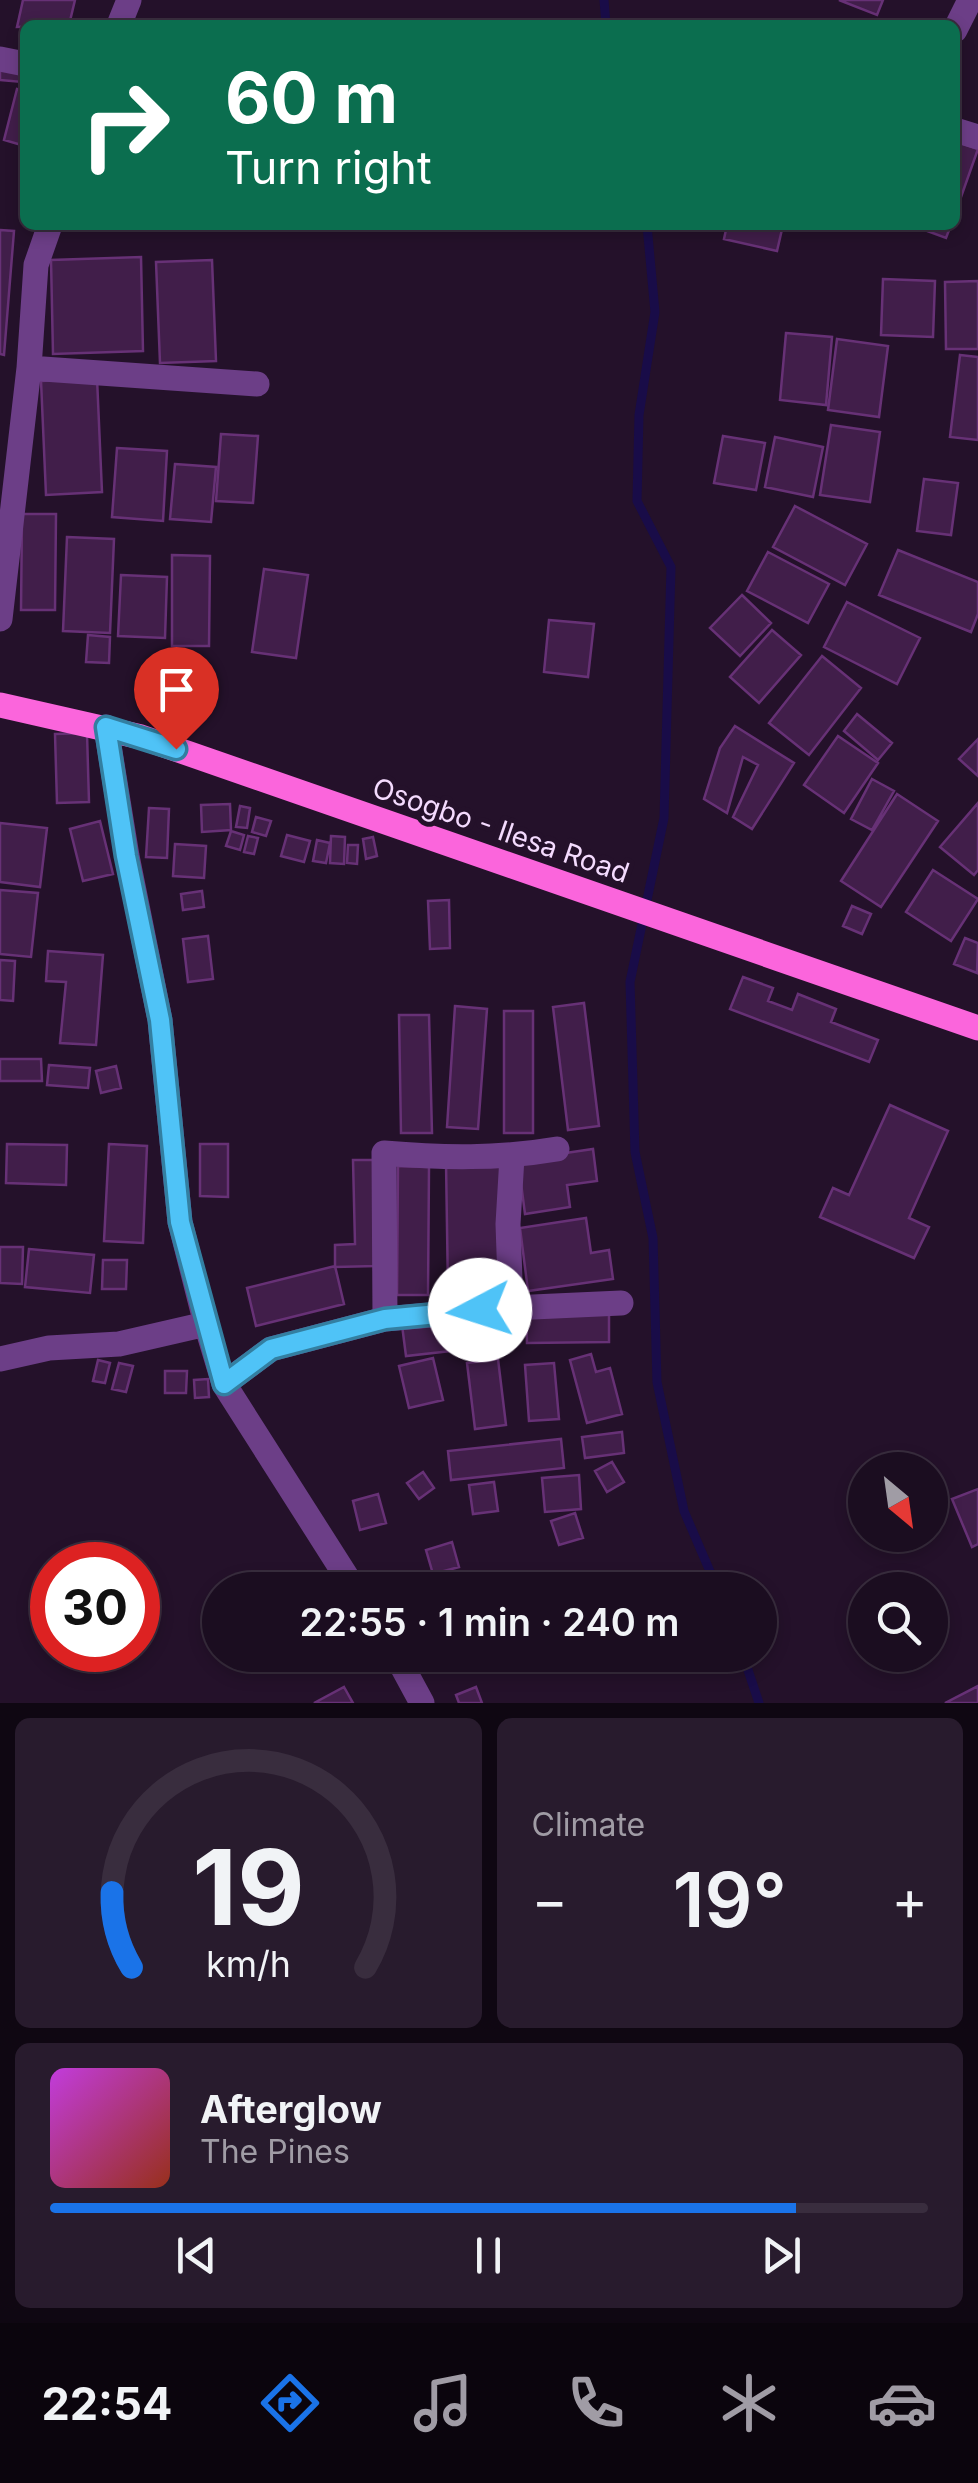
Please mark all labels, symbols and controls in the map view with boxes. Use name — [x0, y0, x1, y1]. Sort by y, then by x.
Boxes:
text: 60 m — [225, 55, 398, 140]
icon: right — [60, 60, 190, 190]
text: Turn right — [225, 140, 432, 195]
pin — [134, 647, 219, 750]
icon: arrive — [149, 662, 204, 717]
street label: Osogbo - Ilesa Road — [368, 770, 634, 890]
position arrow — [428, 1258, 532, 1362]
north arrow — [848, 1452, 948, 1552]
map controls — [848, 1452, 948, 1672]
speed limit sign: 30 — [30, 1542, 160, 1672]
button: search — [848, 1572, 948, 1672]
text: 22:55 · 1 min · 240 m — [299, 1599, 680, 1645]
text: Climate — [532, 1805, 645, 1844]
text: 19 — [192, 1824, 304, 1950]
text: 19° — [673, 1854, 787, 1945]
text: − — [532, 1867, 568, 1933]
text: + — [892, 1867, 928, 1933]
text: km/h — [206, 1942, 291, 1986]
text: Afterglow — [200, 2086, 382, 2132]
text: The Pines — [200, 2132, 350, 2171]
icon: previous — [169, 2228, 224, 2283]
icon: pause — [461, 2228, 516, 2283]
icon: next — [754, 2228, 809, 2283]
icon: directions — [255, 2368, 325, 2438]
icon: music — [408, 2368, 478, 2438]
icon: phone — [561, 2368, 631, 2438]
icon: climate — [714, 2368, 784, 2438]
icon: car — [867, 2368, 937, 2438]
text: 22:54 — [41, 2376, 172, 2431]

